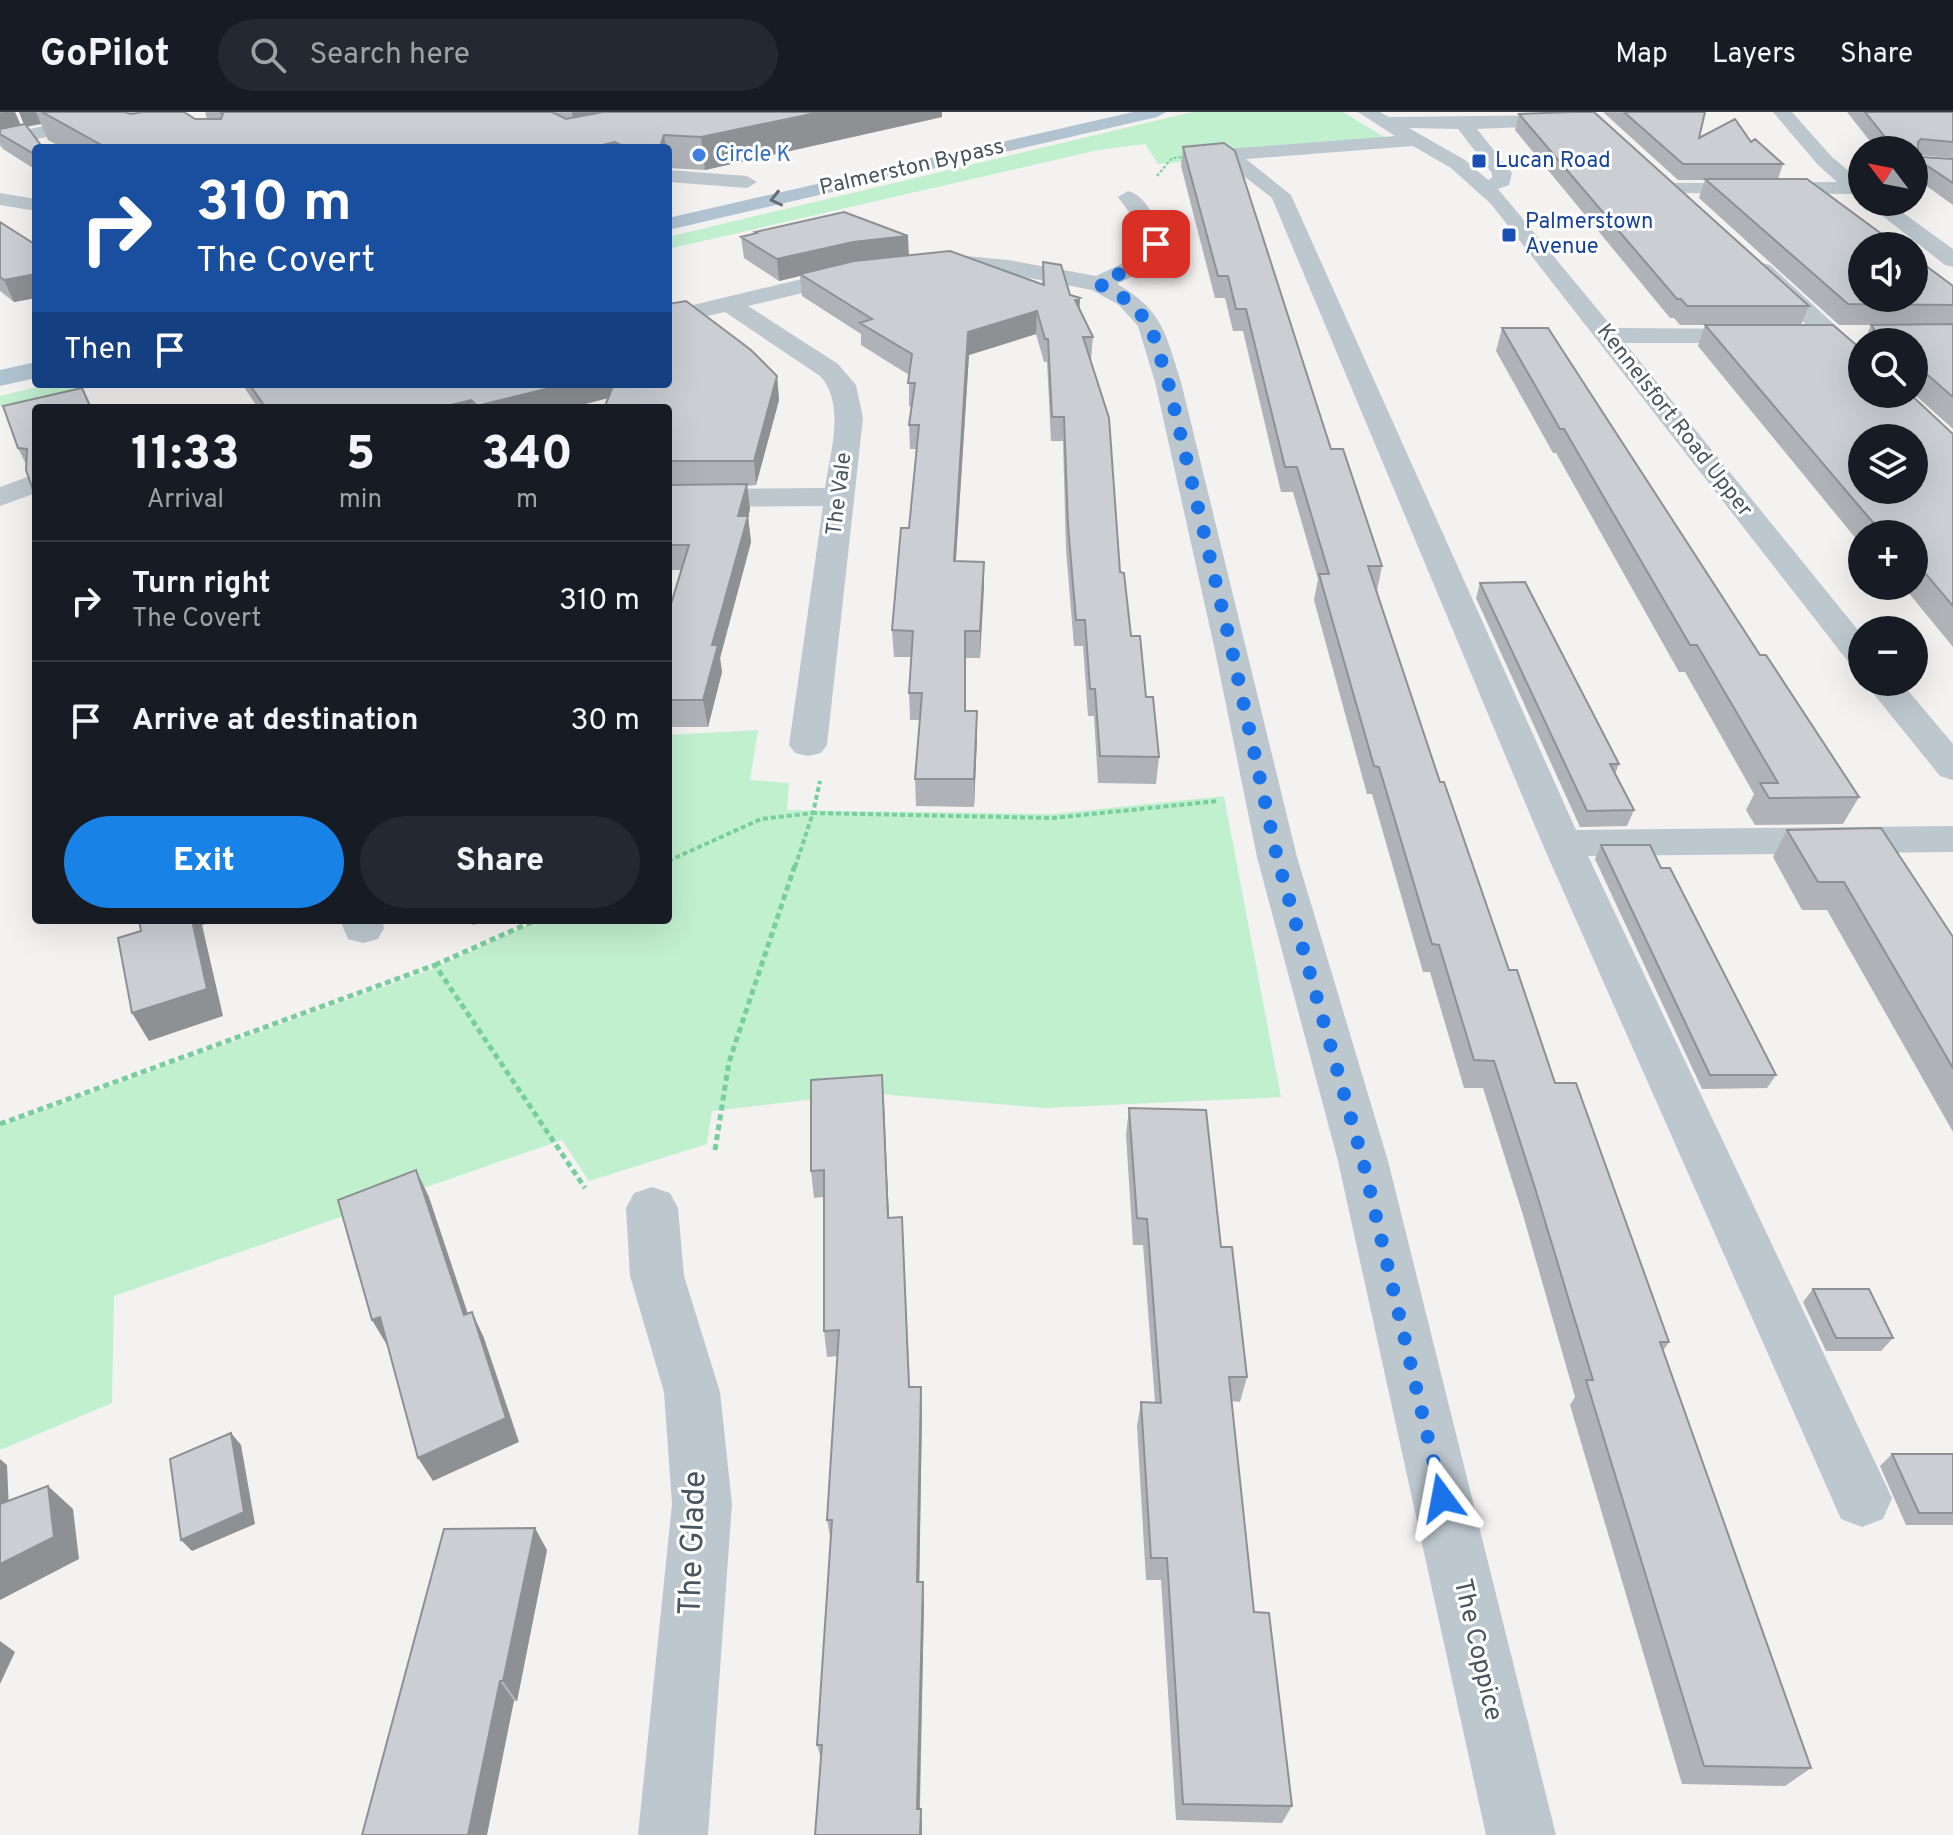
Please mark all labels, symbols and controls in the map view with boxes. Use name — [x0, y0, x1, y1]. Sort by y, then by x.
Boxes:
search box — [218, 19, 778, 91]
text: GoPilot — [40, 31, 170, 80]
icon: search — [246, 33, 290, 77]
text: Search here — [310, 37, 470, 74]
text: Map — [1615, 37, 1668, 73]
text: Layers — [1712, 37, 1796, 73]
text: Share — [1840, 37, 1913, 73]
street label: Palmerston Bypass — [817, 134, 1007, 202]
north arrow — [1848, 136, 1928, 216]
map controls — [1848, 136, 1928, 696]
place label: Circle K — [715, 142, 791, 169]
marker: Circle K — [690, 146, 708, 164]
place label: Lucan Road — [1495, 148, 1611, 175]
marker: Lucan Road — [1470, 152, 1488, 170]
text: 310 m — [196, 170, 352, 240]
icon: right — [64, 176, 168, 280]
one-way arrow — [770, 190, 784, 207]
place label: Palmerstown Avenue — [1525, 209, 1653, 261]
pin — [1122, 210, 1190, 278]
icon: arrive — [1134, 222, 1178, 266]
marker: Palmerstown Avenue — [1500, 226, 1518, 244]
button: sound — [1848, 232, 1928, 312]
text: The Covert — [196, 239, 375, 285]
street label: Kennelsfort Road Upper — [1590, 319, 1758, 523]
icon: arrive — [148, 328, 192, 372]
button: search — [1848, 328, 1928, 408]
text: Then — [64, 332, 132, 369]
button: layers — [1848, 424, 1928, 504]
text: 11:33 — [131, 426, 240, 486]
text: 5 — [346, 426, 375, 486]
text: 340 — [481, 426, 573, 486]
street label: The Vale — [822, 451, 858, 537]
text: Arrival — [147, 484, 224, 517]
text: min — [339, 484, 382, 517]
text: m — [516, 484, 538, 517]
button: + — [1848, 520, 1928, 600]
text: Turn right — [132, 566, 270, 603]
icon: right — [64, 579, 108, 623]
text: 310 m — [559, 583, 640, 620]
text: The Covert — [132, 603, 261, 636]
button: − — [1848, 616, 1928, 696]
icon: arrive — [64, 699, 108, 743]
text: Arrive at destination — [132, 703, 418, 740]
text: 30 m — [571, 703, 640, 740]
button: Exit — [64, 816, 344, 908]
button: Share — [360, 816, 640, 908]
position arrow — [1400, 1456, 1484, 1540]
street label: The Glade — [671, 1470, 717, 1616]
street label: The Coppice — [1445, 1576, 1509, 1724]

